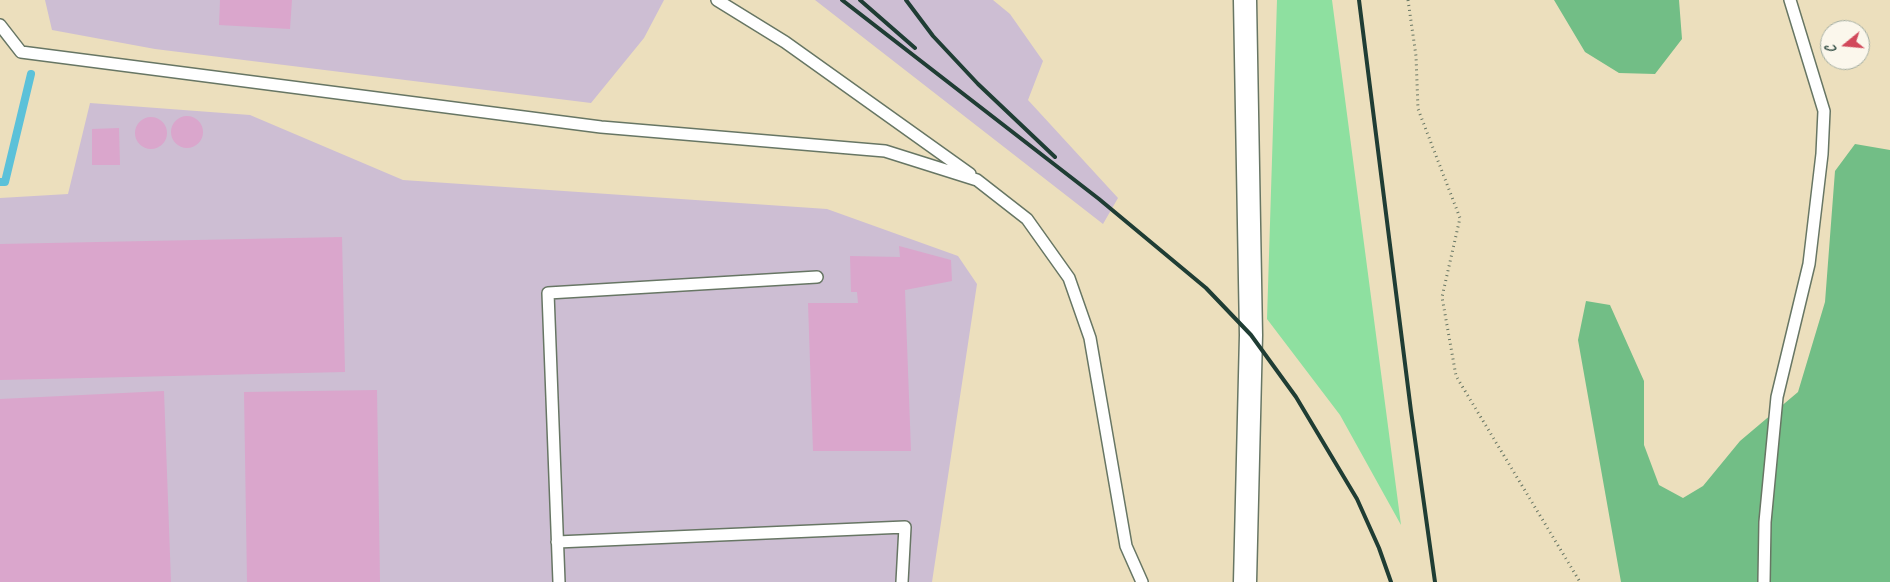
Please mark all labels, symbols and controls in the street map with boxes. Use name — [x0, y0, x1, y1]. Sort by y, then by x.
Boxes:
north arrow — [1820, 20, 1870, 70]
text: С — [1822, 43, 1840, 55]

